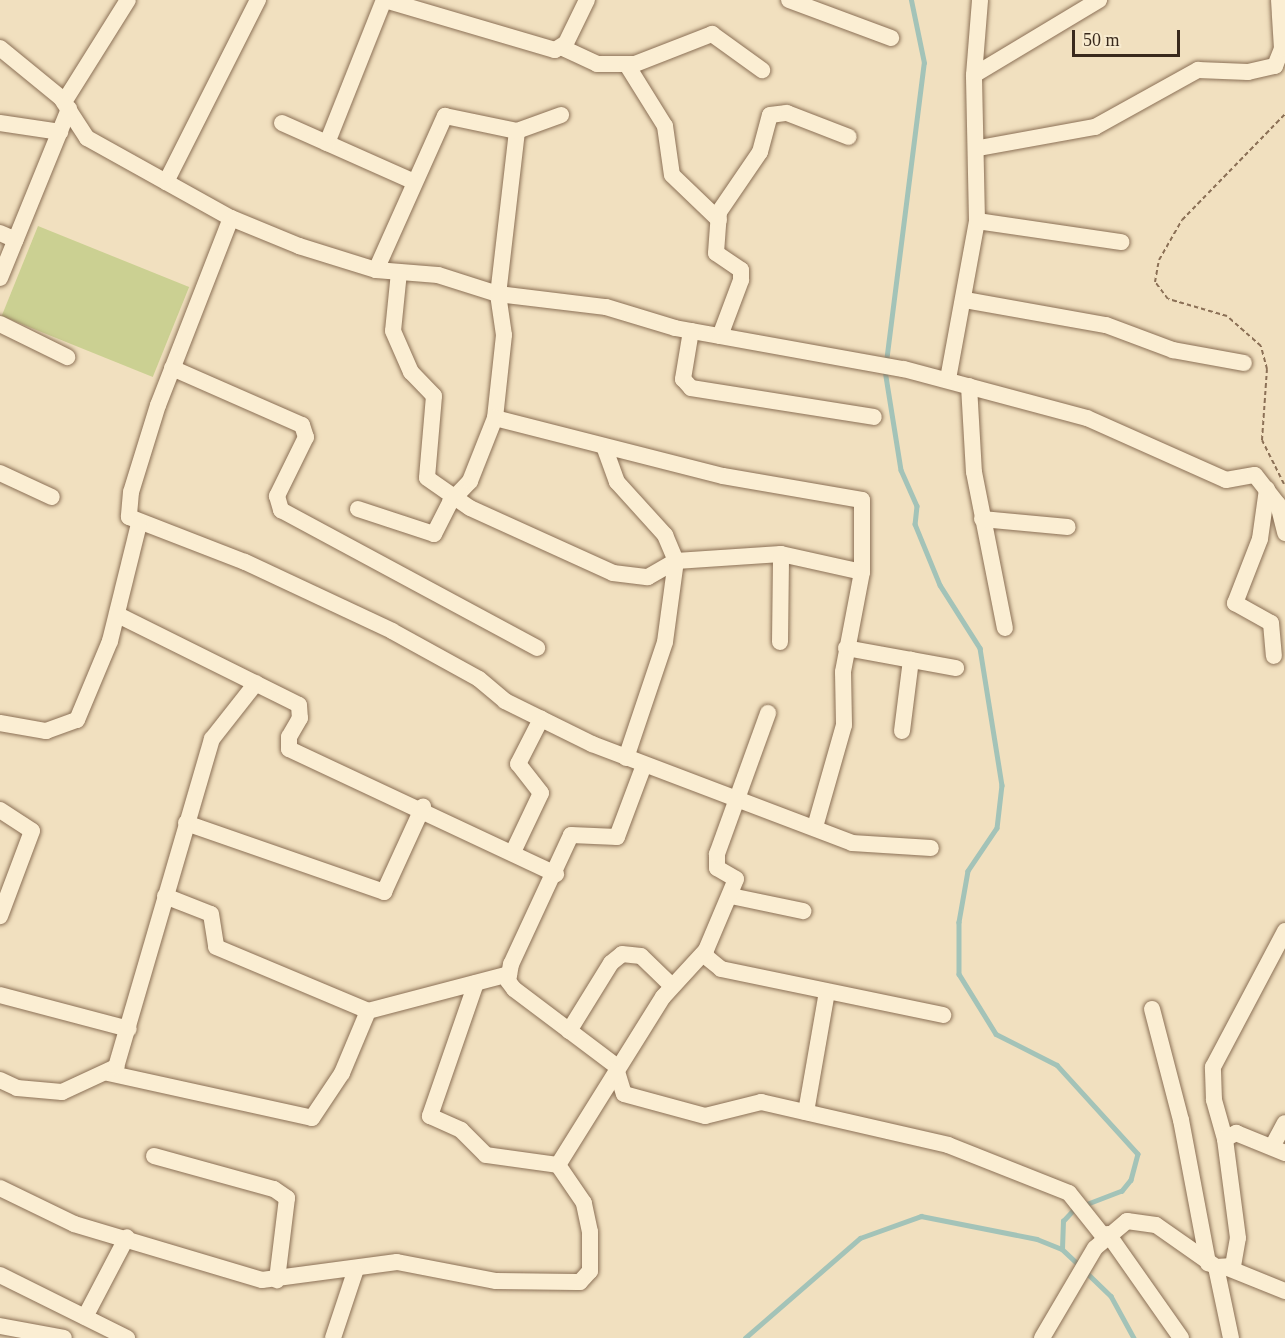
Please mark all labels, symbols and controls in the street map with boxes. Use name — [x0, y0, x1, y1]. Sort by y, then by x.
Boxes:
scale bar — [1075, 18, 1183, 56]
text: 50 m — [1083, 30, 1120, 50]

